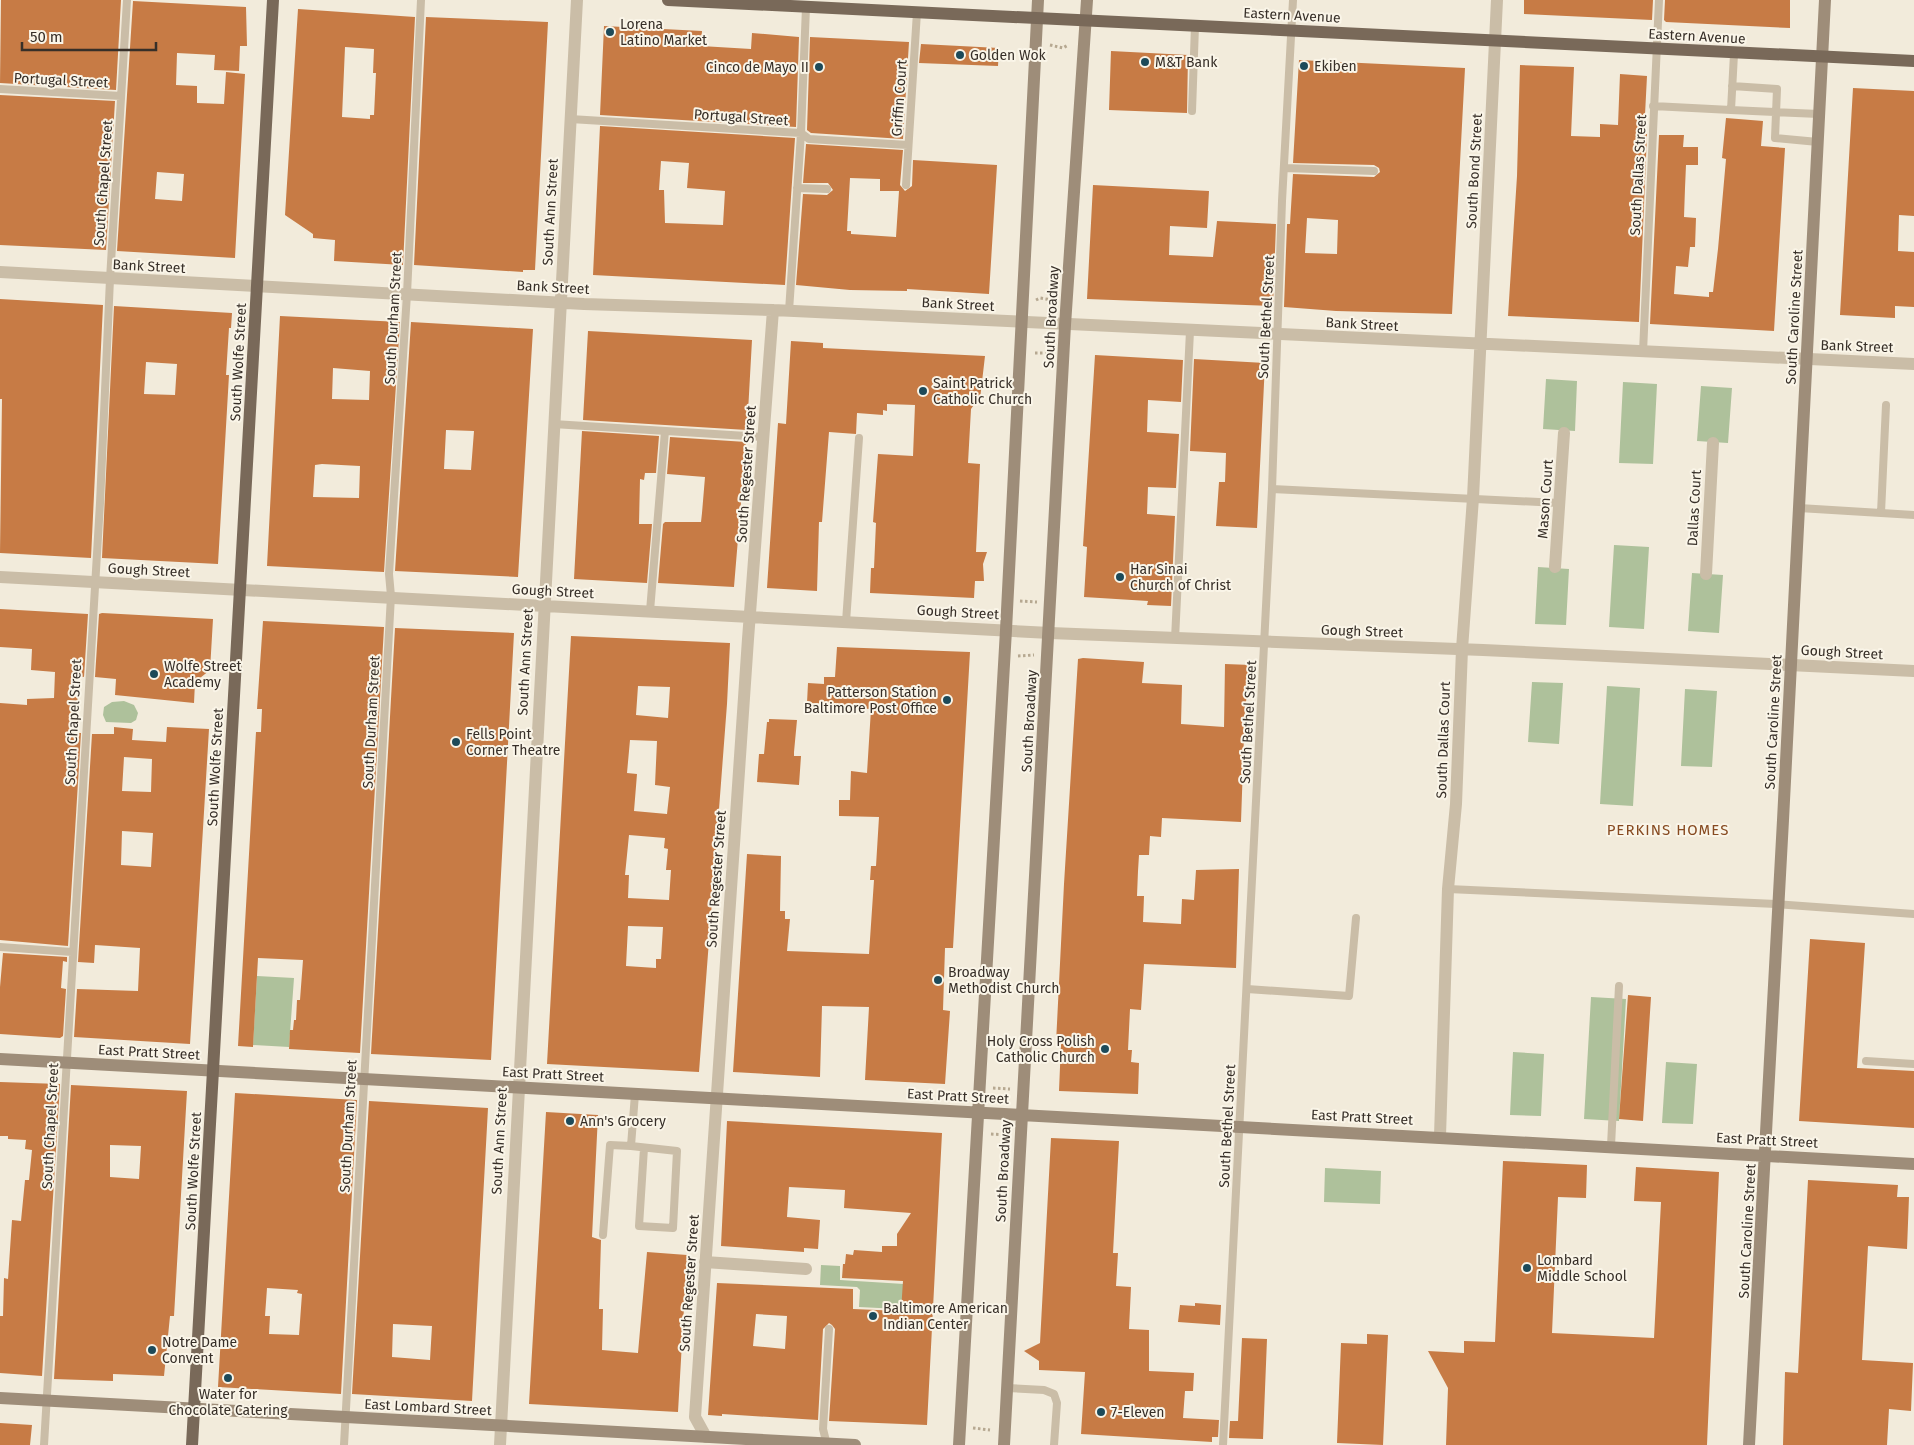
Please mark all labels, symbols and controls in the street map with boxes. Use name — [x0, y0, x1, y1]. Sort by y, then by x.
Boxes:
street label: Eastern Avenue — [1243, 4, 1341, 27]
place label: Lorena Latino Market — [620, 16, 708, 49]
scale bar — [22, 20, 156, 52]
street label: Eastern Avenue — [1648, 25, 1746, 48]
marker: Lorena Latino Market — [604, 26, 616, 38]
text: 50 m — [30, 28, 63, 46]
place label: Golden Wok — [970, 47, 1047, 64]
marker: Golden Wok — [954, 49, 966, 61]
place label: M&T Bank — [1155, 54, 1218, 71]
marker: M&T Bank — [1139, 56, 1151, 68]
street label: Griffin Court — [888, 58, 911, 137]
place label: Ekiben — [1314, 58, 1357, 75]
place label: Cinco de Mayo II — [706, 59, 809, 76]
marker: Ekiben — [1298, 60, 1310, 72]
marker: Cinco de Mayo II — [813, 61, 825, 73]
street label: Portugal Street — [13, 70, 110, 92]
street label: Portugal Street — [693, 106, 790, 129]
street label: South Bond Street — [1463, 112, 1486, 229]
street label: South Dallas Street — [1627, 113, 1650, 236]
street label: South Chapel Street — [91, 119, 116, 247]
street label: South Ann Street — [539, 157, 562, 266]
street label: South Caroline Street — [1782, 248, 1807, 385]
street label: South Durham Street — [382, 250, 406, 385]
street label: South Bethel Street — [1255, 254, 1278, 379]
street label: Bank Street — [112, 256, 187, 277]
street label: South Broadway — [1040, 265, 1063, 369]
street label: Bank Street — [516, 277, 591, 298]
street label: Bank Street — [921, 294, 996, 315]
street label: South Wolfe Street — [227, 301, 250, 422]
street label: Bank Street — [1325, 314, 1400, 335]
street label: Bank Street — [1820, 337, 1895, 356]
place label: Saint Patrick Catholic Church — [933, 375, 1032, 408]
marker: Saint Patrick Catholic Church — [917, 385, 929, 397]
street label: South Regester Street — [733, 404, 760, 543]
street label: Mason Court — [1534, 458, 1557, 539]
street label: Dallas Court — [1684, 468, 1705, 547]
street label: Gough Street — [107, 560, 191, 581]
place label: Har Sinai Church of Christ — [1130, 561, 1232, 594]
marker: Har Sinai Church of Christ — [1114, 571, 1126, 583]
street label: Gough Street — [511, 581, 595, 602]
street label: Gough Street — [916, 602, 1000, 623]
street label: South Ann Street — [514, 607, 537, 716]
street label: Gough Street — [1321, 622, 1404, 641]
street label: Gough Street — [1800, 642, 1884, 663]
street label: South Caroline Street — [1761, 653, 1786, 790]
street label: South Durham Street — [360, 654, 384, 789]
street label: South Chapel Street — [62, 658, 85, 785]
place label: Wolfe Street Academy — [164, 658, 243, 691]
street label: South Bethel Street — [1237, 659, 1260, 784]
marker: Wolfe Street Academy — [148, 668, 160, 680]
street label: South Broadway — [1018, 669, 1041, 773]
street label: South Dallas Court — [1433, 680, 1454, 799]
place label: Patterson Station Baltimore Post Office — [804, 684, 937, 717]
marker: Patterson Station Baltimore Post Office — [941, 694, 953, 706]
street label: South Wolfe Street — [204, 706, 227, 827]
place label: Fells Point Corner Theatre — [466, 726, 560, 759]
marker: Fells Point Corner Theatre — [450, 736, 462, 748]
street label: South Regester Street — [703, 809, 730, 948]
district label: PERKINS HOMES — [1607, 821, 1729, 839]
place label: Broadway Methodist Church — [948, 964, 1060, 997]
marker: Broadway Methodist Church — [932, 974, 944, 986]
place label: Holy Cross Polish Catholic Church — [987, 1033, 1095, 1066]
street label: East Pratt Street — [97, 1041, 201, 1064]
marker: Holy Cross Polish Catholic Church — [1099, 1043, 1111, 1055]
street label: South Durham Street — [337, 1058, 361, 1193]
street label: South Chapel Street — [39, 1062, 62, 1189]
street label: East Pratt Street — [501, 1063, 605, 1086]
street label: South Bethel Street — [1216, 1063, 1239, 1188]
street label: East Pratt Street — [906, 1085, 1010, 1108]
street label: South Ann Street — [488, 1086, 511, 1195]
street label: East Pratt Street — [1310, 1106, 1414, 1129]
street label: South Wolfe Street — [182, 1110, 205, 1231]
place label: Ann's Grocery — [580, 1113, 666, 1130]
marker: Ann's Grocery — [564, 1115, 576, 1127]
street label: South Broadway — [992, 1119, 1015, 1223]
street label: East Pratt Street — [1715, 1129, 1819, 1152]
street label: South Caroline Street — [1735, 1162, 1760, 1299]
street label: South Regester Street — [676, 1213, 703, 1352]
place label: Lombard Middle School — [1537, 1252, 1627, 1285]
marker: Lombard Middle School — [1521, 1262, 1533, 1274]
place label: Baltimore American Indian Center — [883, 1300, 1008, 1333]
marker: Baltimore American Indian Center — [867, 1310, 879, 1322]
place label: Notre Dame Convent — [162, 1334, 237, 1367]
marker: Notre Dame Convent — [146, 1344, 158, 1356]
marker: Water for Chocolate Catering — [222, 1372, 234, 1384]
place label: Water for Chocolate Catering — [168, 1386, 288, 1419]
street label: East Lombard Street — [364, 1396, 493, 1419]
place label: 7-Eleven — [1111, 1404, 1165, 1421]
marker: 7-Eleven — [1095, 1406, 1107, 1418]

